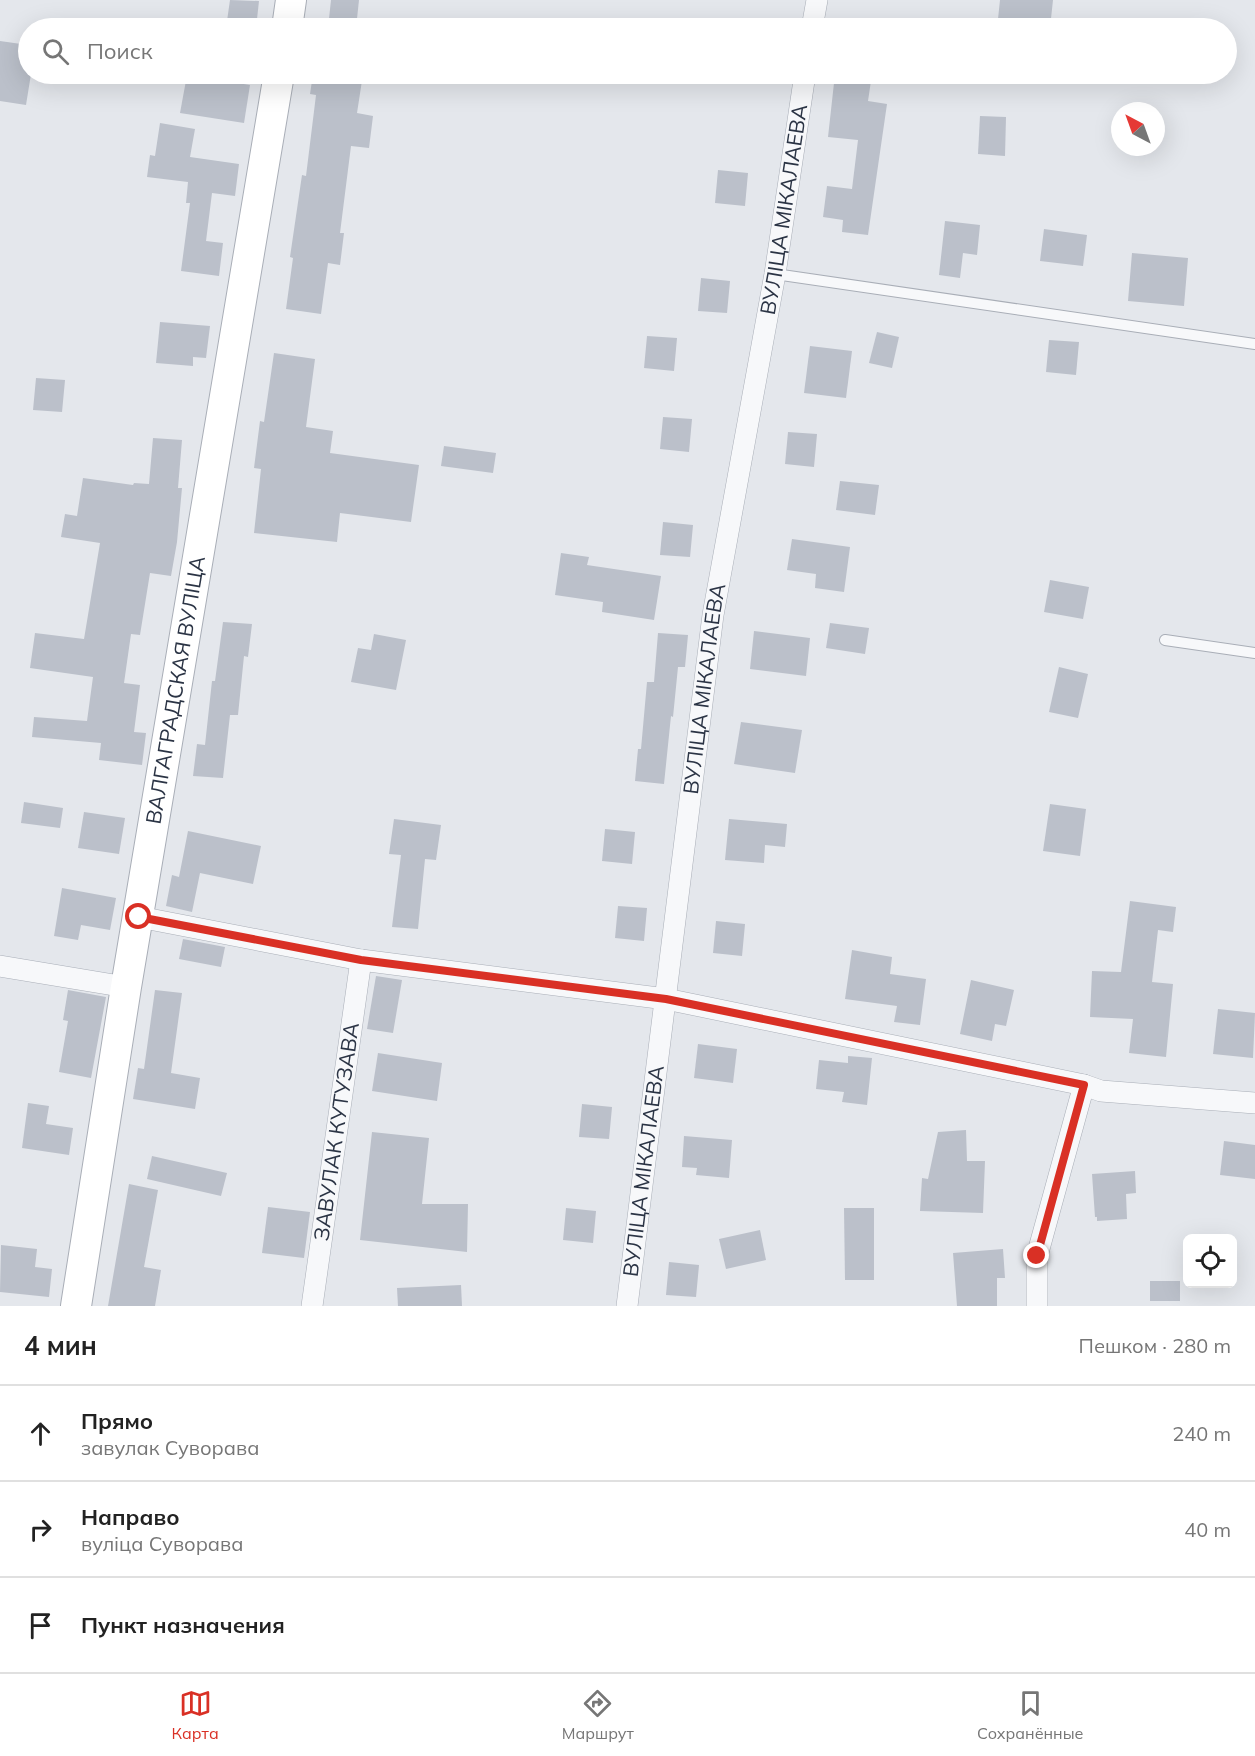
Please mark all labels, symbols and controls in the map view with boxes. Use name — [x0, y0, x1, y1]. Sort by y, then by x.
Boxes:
search box — [18, 18, 1237, 84]
icon: search — [39, 35, 72, 68]
text: Поиск — [87, 37, 153, 65]
street label: ВУЛІЦА МІКАЛАЕВА — [754, 102, 812, 317]
north arrow — [1111, 102, 1165, 156]
street label: ВАЛГАГРАДСКАЯ ВУЛІЦА — [140, 553, 210, 826]
street label: ВУЛІЦА МІКАЛАЕВА — [677, 581, 731, 796]
route start — [125, 903, 151, 929]
street label: ЗАВУЛАК КУТУЗАВА — [307, 1020, 364, 1242]
street label: ВУЛІЦА МІКАЛАЕВА — [617, 1063, 669, 1278]
map controls — [1183, 1234, 1237, 1288]
button: locate — [1183, 1234, 1237, 1288]
route end — [1023, 1242, 1049, 1268]
text: 4 мин — [24, 1329, 97, 1362]
text: Пешком · 280 m — [1079, 1333, 1231, 1358]
text: Прямо — [81, 1407, 153, 1435]
icon: ahead — [24, 1417, 57, 1450]
text: 240 m — [1172, 1421, 1231, 1446]
text: завулак Суворава — [81, 1435, 259, 1460]
text: Направо — [81, 1503, 179, 1531]
icon: right — [24, 1513, 57, 1546]
text: 40 m — [1184, 1517, 1231, 1542]
text: вуліца Суворава — [81, 1531, 243, 1556]
icon: arrive — [24, 1609, 57, 1642]
text: Пункт назначения — [81, 1611, 285, 1639]
tab: Карта — [172, 1687, 219, 1743]
tab: Маршрут — [562, 1687, 634, 1743]
tab: Сохранённые — [977, 1687, 1083, 1743]

